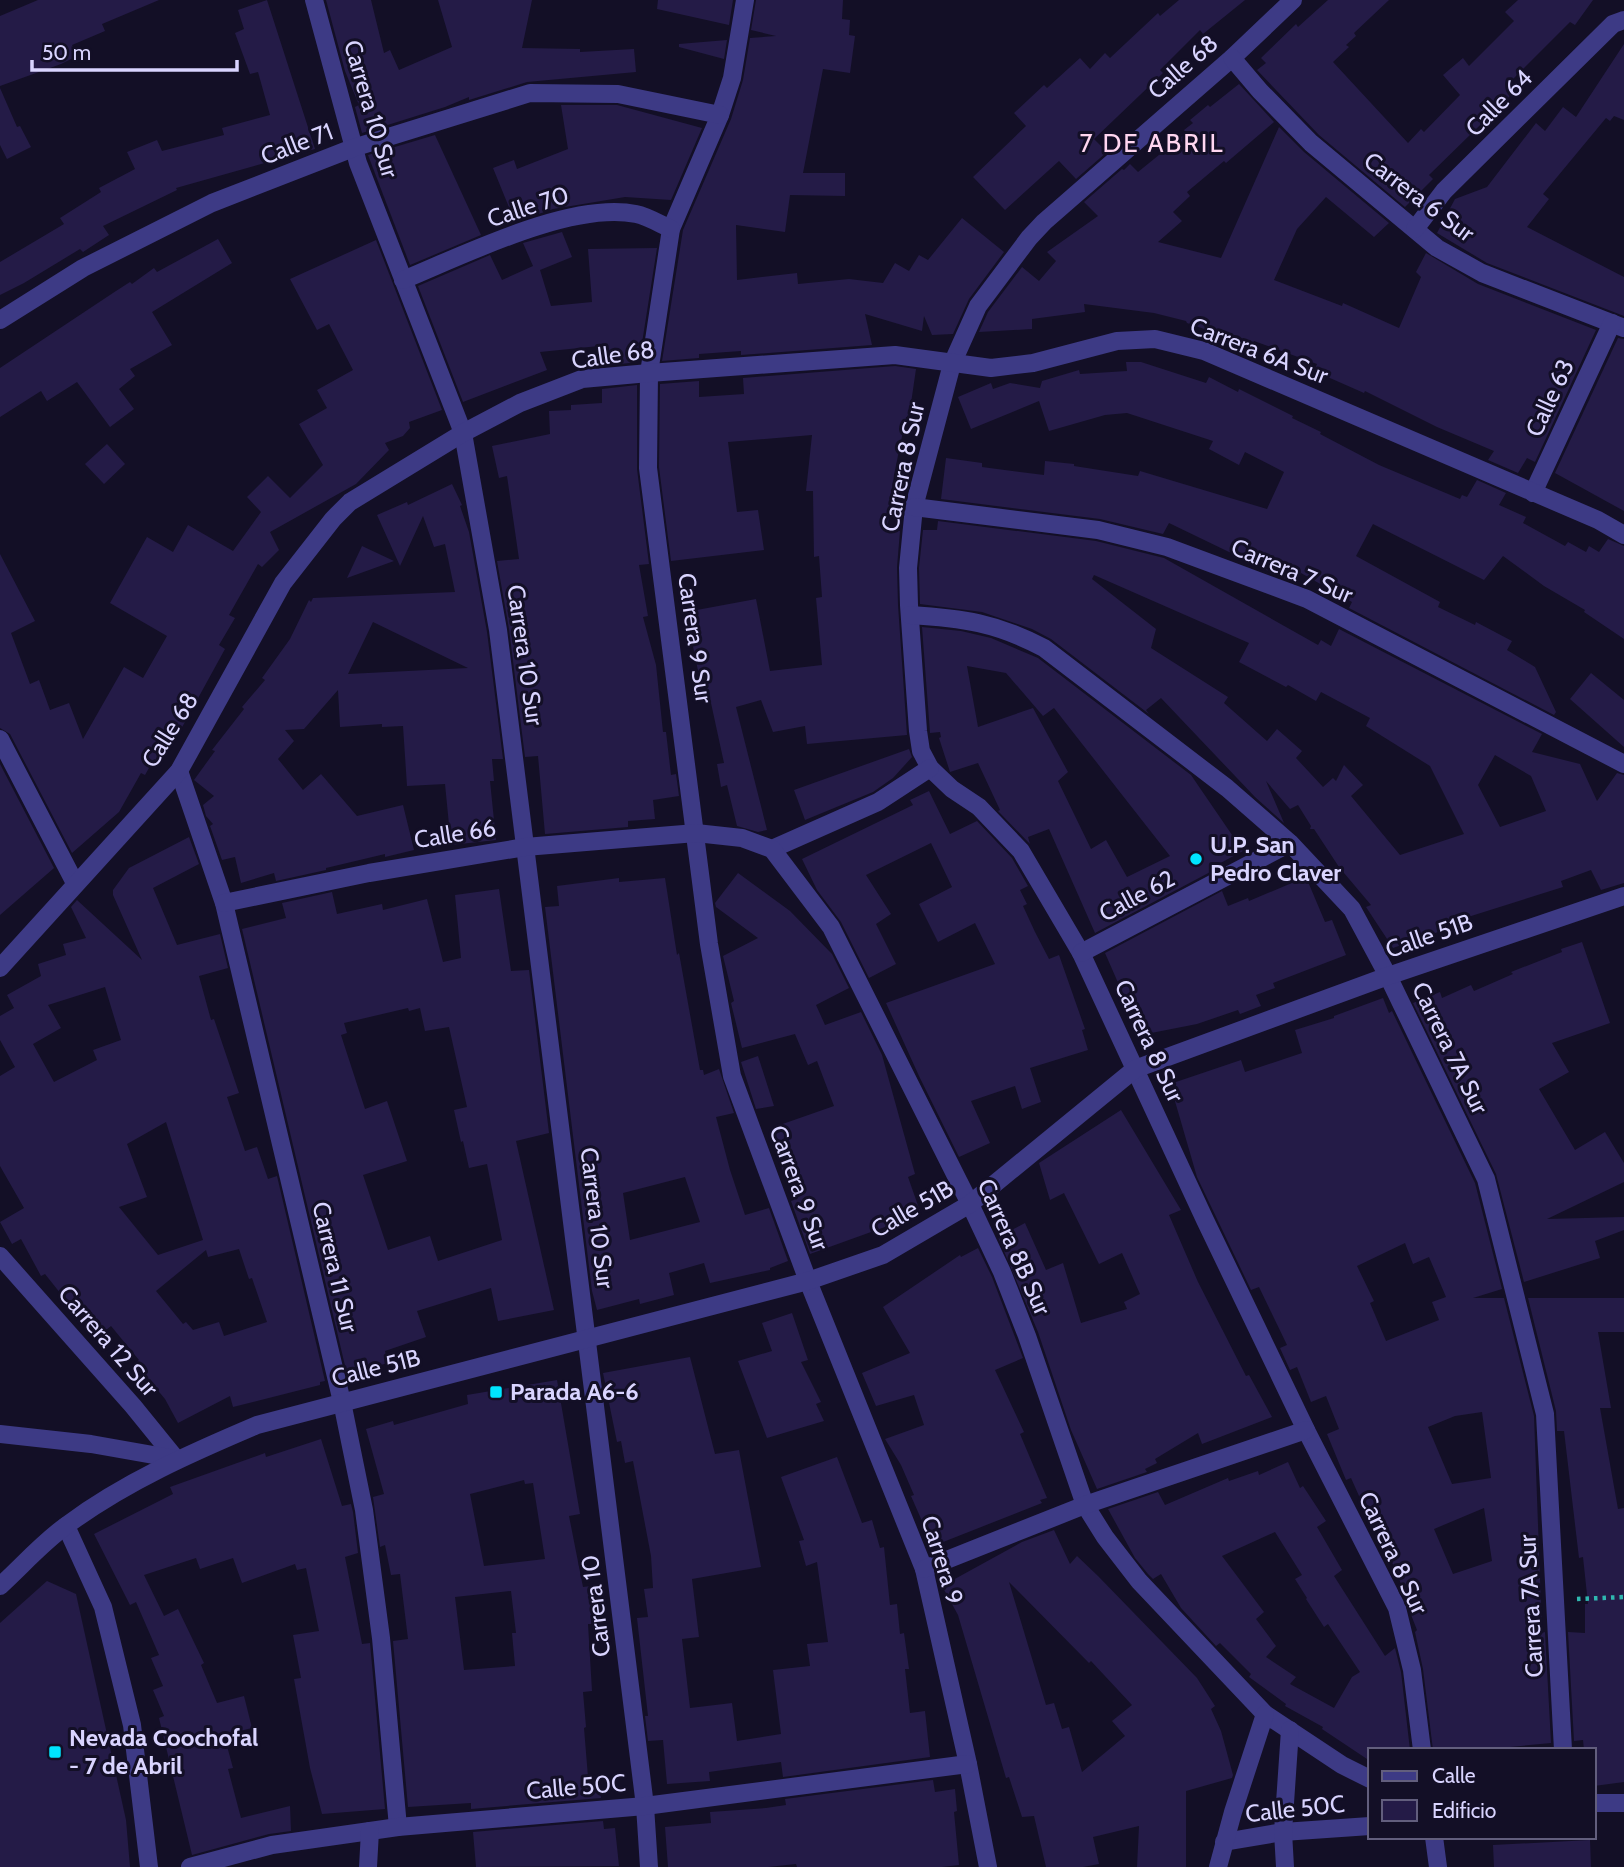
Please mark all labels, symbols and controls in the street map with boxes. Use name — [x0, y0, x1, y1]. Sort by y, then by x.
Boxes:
scale bar — [32, 28, 236, 72]
street label: Calle 68 — [1142, 28, 1224, 105]
street label: Carrera 10 Sur — [338, 37, 405, 181]
text: 50 m — [42, 40, 91, 65]
street label: Calle 64 — [1459, 63, 1538, 142]
street label: Calle 71 — [257, 117, 337, 171]
district label: 7 DE ABRIL — [1080, 127, 1224, 159]
street label: Carrera 6 Sur — [1358, 146, 1481, 248]
street label: Calle 70 — [484, 180, 572, 233]
street label: Carrera 6A Sur — [1186, 311, 1333, 390]
street label: Calle 68 — [570, 334, 656, 375]
street label: Calle 63 — [1519, 355, 1580, 441]
street label: Carrera 8 Sur — [875, 399, 930, 534]
street label: Carrera 7 Sur — [1227, 532, 1358, 609]
street label: Carrera 9 Sur — [672, 571, 719, 705]
street label: Carrera 10 Sur — [501, 583, 550, 728]
street label: Calle 68 — [135, 687, 204, 773]
street label: Calle 66 — [412, 813, 498, 854]
place label: U.P. San Pedro Claver — [1210, 830, 1341, 887]
marker: U.P. San Pedro Claver — [1188, 851, 1204, 867]
street label: Calle 62 — [1094, 864, 1180, 927]
street label: Calle 51B — [1381, 907, 1476, 964]
street label: Carrera 8 Sur — [1108, 975, 1191, 1107]
street label: Carrera 7A Sur — [1406, 977, 1495, 1119]
street label: Carrera 9 Sur — [763, 1121, 836, 1255]
street label: Carrera 10 Sur — [574, 1146, 621, 1290]
street label: Calle 51B — [865, 1173, 958, 1244]
street label: Carrera 8B Sur — [971, 1174, 1058, 1320]
street label: Carrera 11 Sur — [306, 1199, 365, 1335]
street label: Carrera 12 Sur — [52, 1279, 165, 1402]
street label: Calle 51B — [329, 1343, 423, 1393]
place label: Parada A6-6 — [510, 1377, 639, 1406]
marker: Parada A6-6 — [488, 1384, 504, 1400]
street label: Carrera 8 Sur — [1352, 1487, 1435, 1619]
street label: Carrera 9 — [915, 1512, 970, 1608]
street label: Carrera 7A Sur — [1512, 1533, 1549, 1678]
street label: Carrera 10 — [575, 1553, 616, 1659]
place label: Nevada Coochofal - 7 de Abril — [69, 1723, 258, 1780]
marker: Nevada Coochofal - 7 de Abril — [47, 1744, 63, 1760]
legend — [1368, 1748, 1596, 1839]
text: Calle — [1432, 1763, 1476, 1788]
street label: Calle 50C — [525, 1768, 627, 1805]
street label: Calle 50C — [1244, 1789, 1346, 1828]
text: Edificio — [1432, 1798, 1496, 1823]

